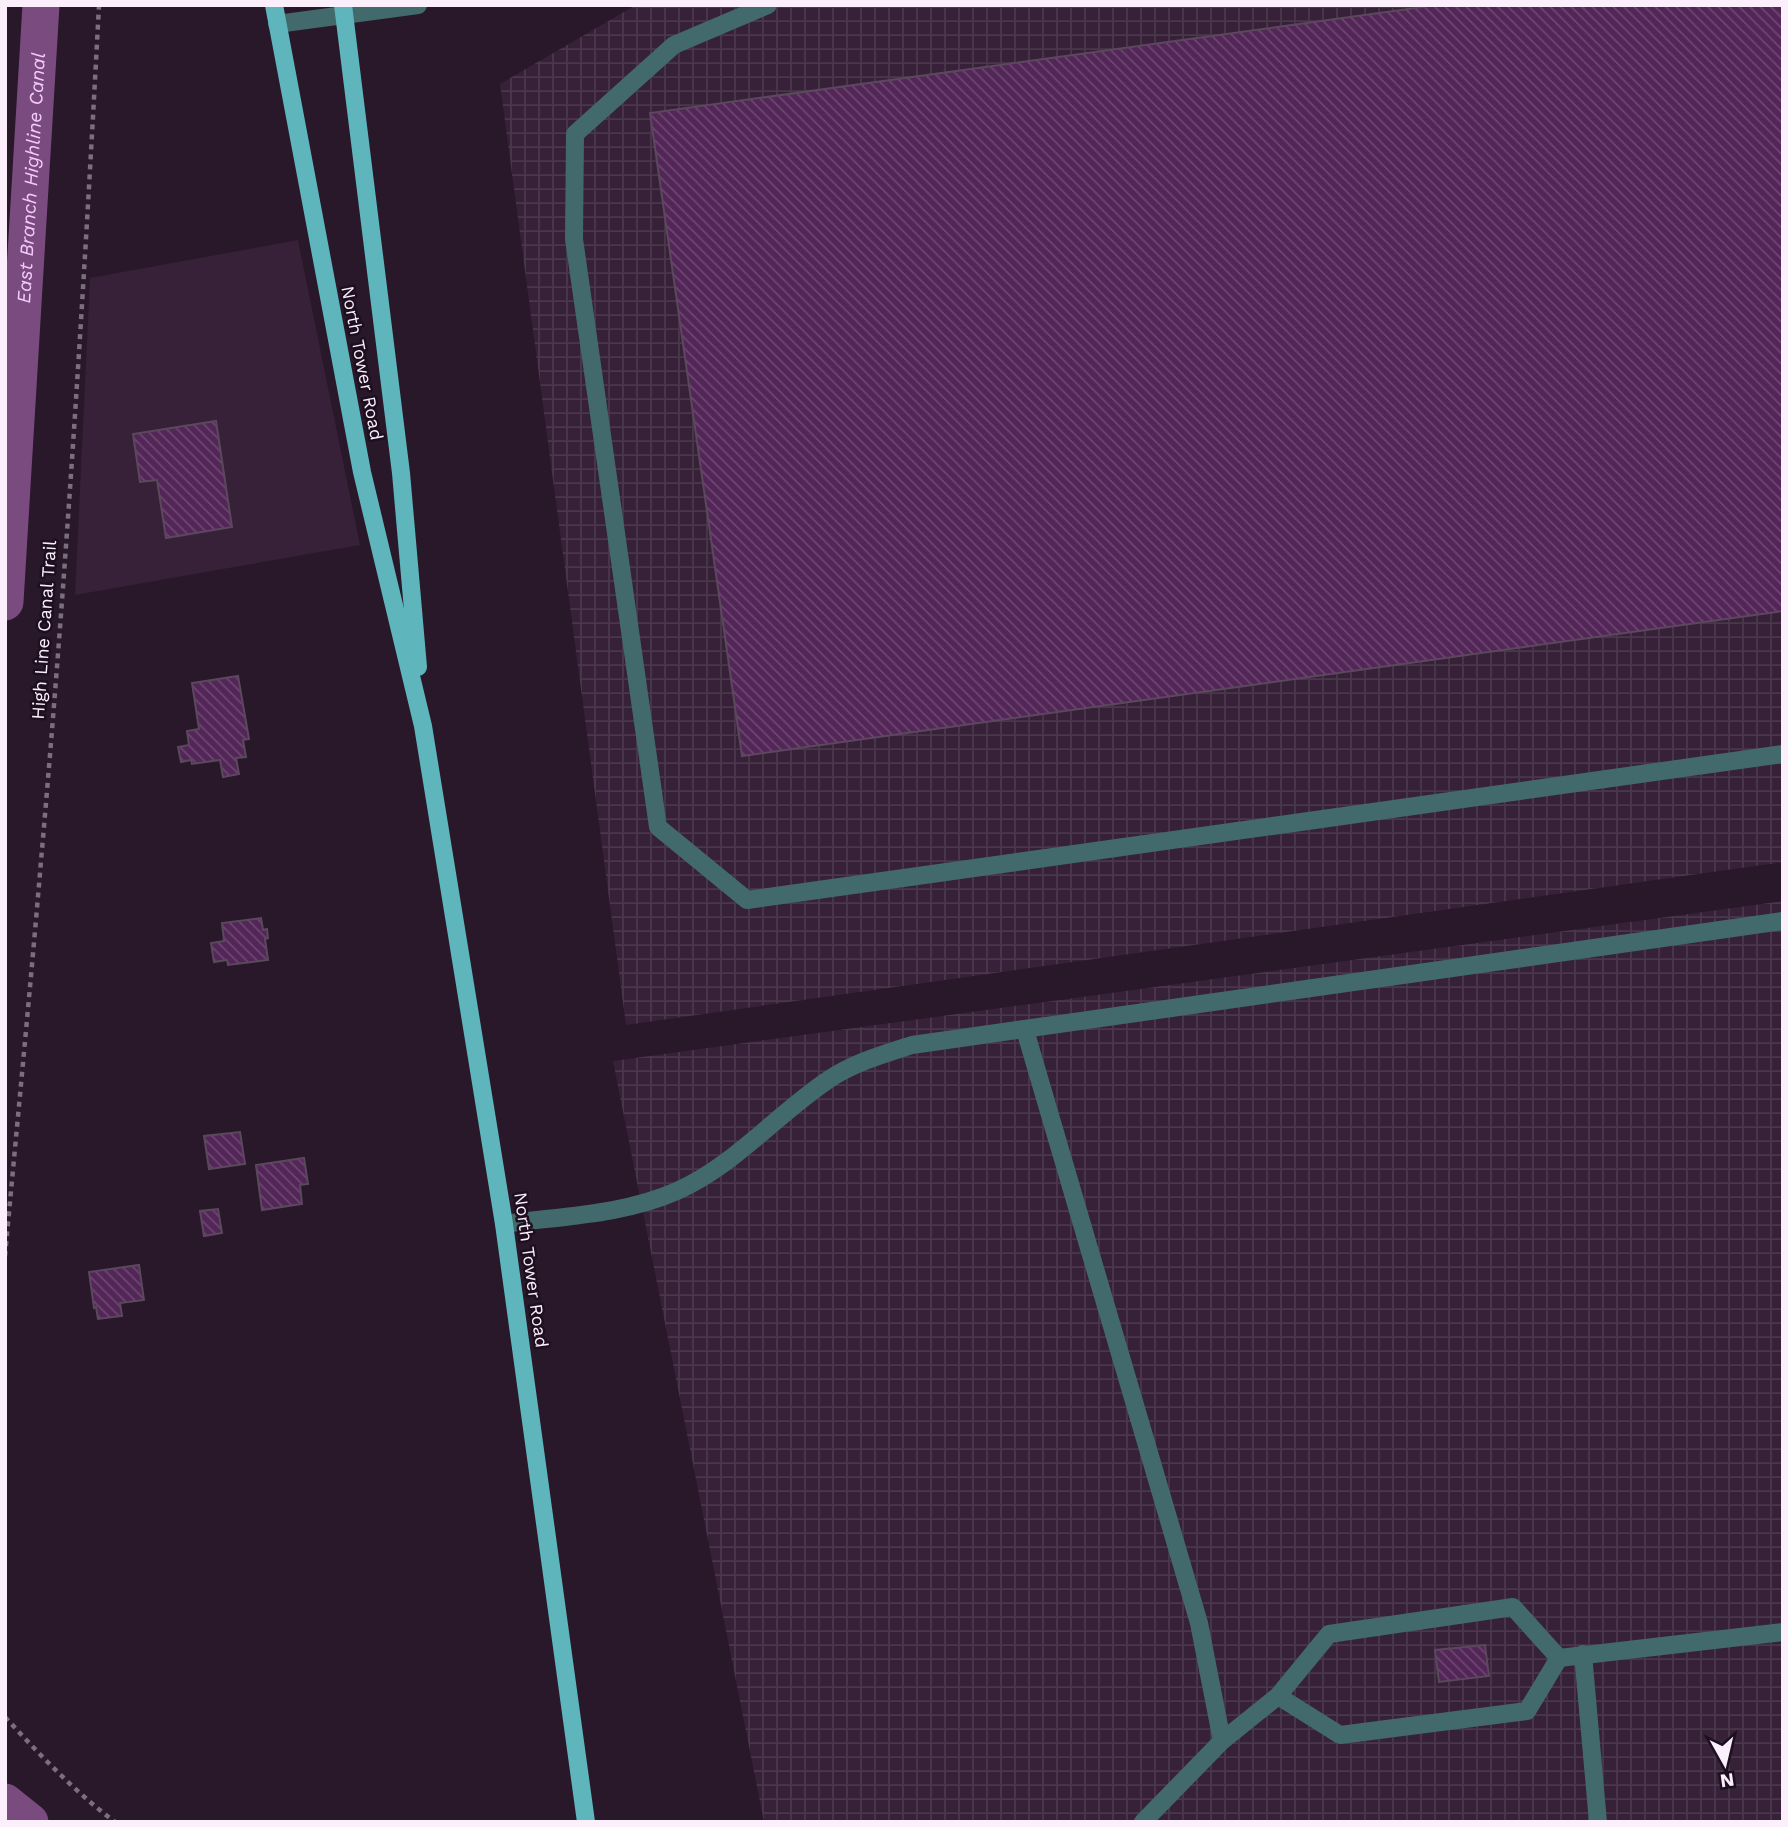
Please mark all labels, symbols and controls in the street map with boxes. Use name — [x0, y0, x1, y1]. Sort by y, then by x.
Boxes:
water label: East Branch Highline Canal — [12, 51, 50, 304]
street label: North Tower Road — [337, 284, 388, 442]
street label: High Line Canal Trail — [27, 539, 60, 720]
street label: North Tower Road — [510, 1191, 553, 1349]
north arrow — [1690, 1729, 1760, 1799]
text: N — [1719, 1768, 1736, 1793]

